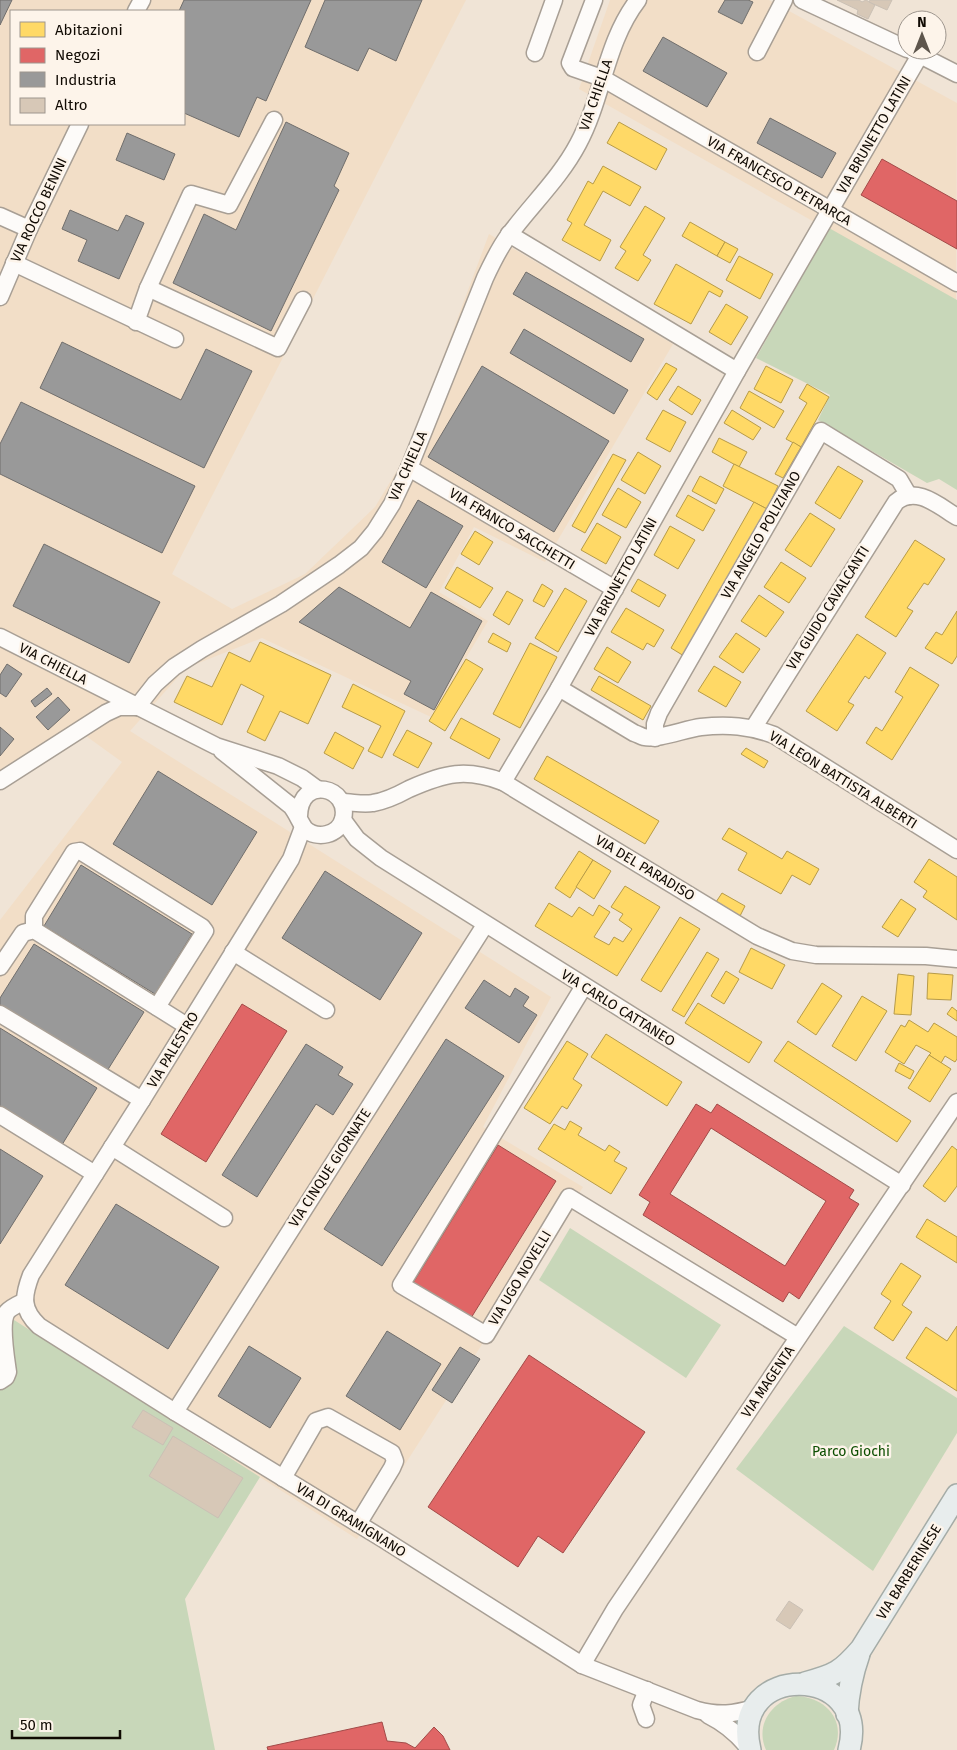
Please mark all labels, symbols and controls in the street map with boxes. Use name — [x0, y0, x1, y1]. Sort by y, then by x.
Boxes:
legend — [10, 10, 185, 125]
north arrow — [897, 10, 947, 60]
text: N — [917, 14, 927, 31]
text: Abitazioni — [55, 21, 123, 39]
text: Negozi — [55, 46, 100, 64]
street label: VIA CHIELLA — [576, 57, 616, 133]
text: Industria — [55, 71, 117, 89]
street label: VIA BRUNETTO LATINI — [833, 73, 915, 197]
text: Altro — [55, 96, 88, 114]
street label: VIA FRANCESCO PETRARCA — [704, 133, 854, 229]
street label: VIA ROCCO BENINI — [7, 155, 71, 265]
street label: VIA CHIELLA — [385, 428, 431, 504]
street label: VIA ANGELO POLIZIANO — [717, 468, 805, 602]
street label: VIA FRANCO SACCHETTI — [446, 485, 578, 573]
street label: VIA BRUNETTO LATINI — [581, 514, 661, 640]
street label: VIA GUIDO CAVALCANTI — [783, 543, 873, 673]
street label: VIA CHIELLA — [16, 639, 90, 689]
street label: VIA LEON BATTISTA ALBERTI — [766, 727, 920, 833]
street label: VIA DEL PARADISO — [592, 832, 698, 904]
street label: VIA CARLO CATTANEO — [558, 966, 678, 1050]
street label: VIA PALESTRO — [144, 1009, 202, 1091]
street label: VIA CINQUE GIORNATE — [285, 1105, 375, 1231]
street label: VIA UGO NOVELLI — [485, 1227, 555, 1329]
street label: VIA MAGENTA — [738, 1343, 798, 1421]
park label: Parco Giochi — [812, 1443, 890, 1460]
street label: VIA DI GRAMIGNANO — [293, 1479, 409, 1561]
street label: VIA BARBERINESE — [873, 1521, 945, 1623]
scale bar — [12, 1708, 120, 1740]
text: 50 m — [20, 1716, 53, 1734]

